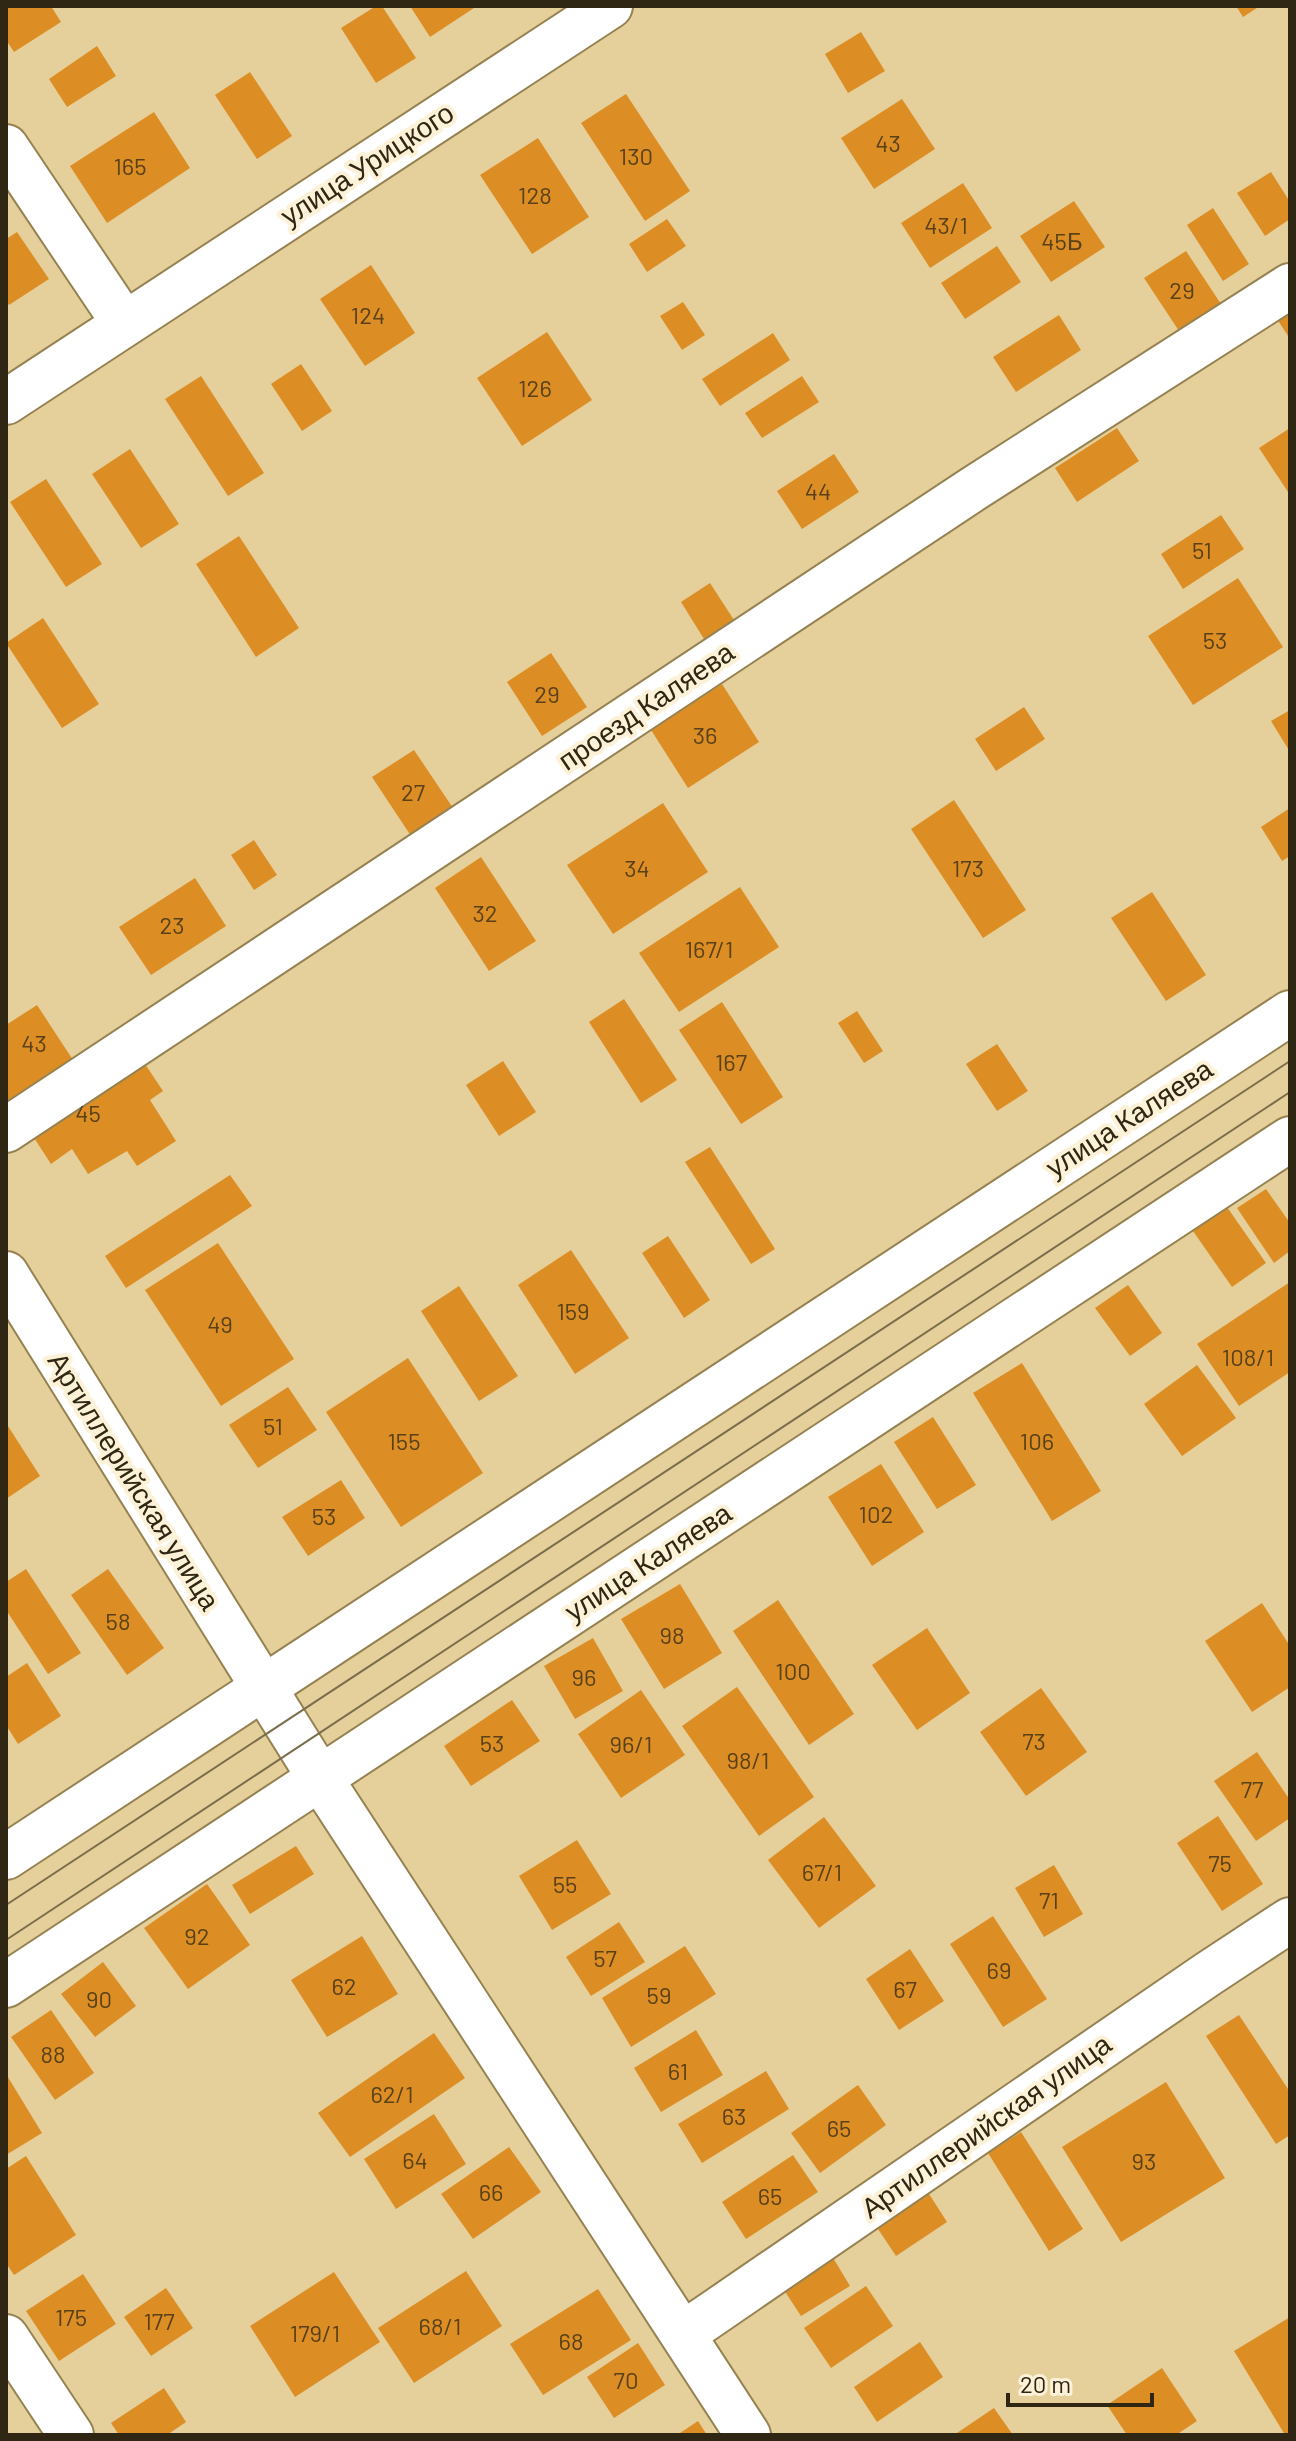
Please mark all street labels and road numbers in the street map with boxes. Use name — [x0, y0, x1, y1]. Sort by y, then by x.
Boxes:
street label: улица Урицкого — [273, 95, 459, 232]
street label: проезд Каляева — [551, 634, 740, 776]
street label: улица Каляева — [1039, 1050, 1218, 1184]
street label: Артиллерийская улица — [42, 1345, 228, 1616]
street label: улица Каляева — [558, 1494, 737, 1628]
street label: Артиллерийская улица — [854, 2026, 1117, 2224]

